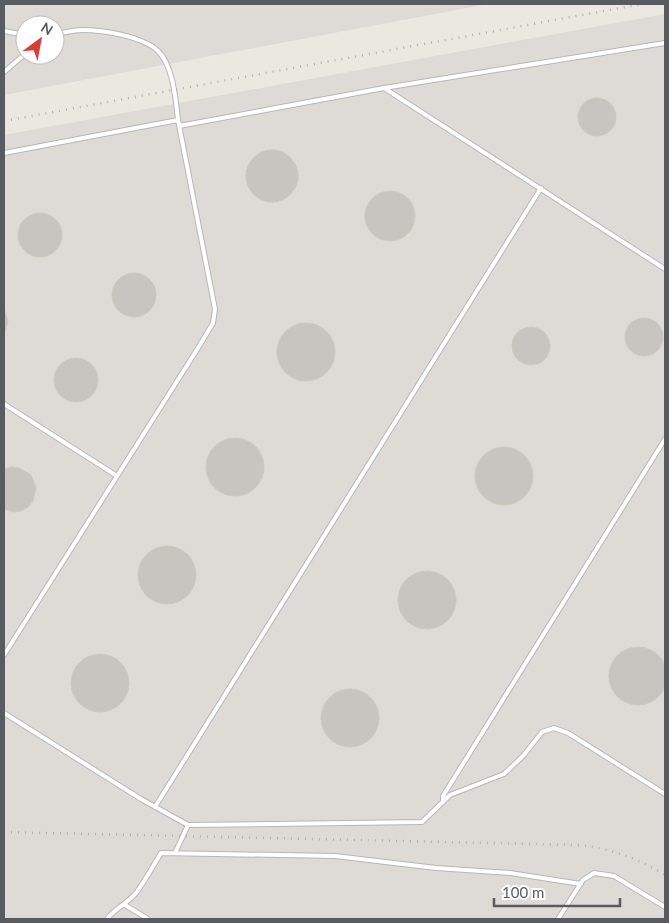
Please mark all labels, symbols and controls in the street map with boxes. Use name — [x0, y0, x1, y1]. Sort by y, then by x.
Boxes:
north arrow — [15, 15, 65, 65]
text: N — [38, 18, 56, 39]
scale bar — [494, 876, 620, 908]
text: 100 m — [502, 883, 544, 901]

